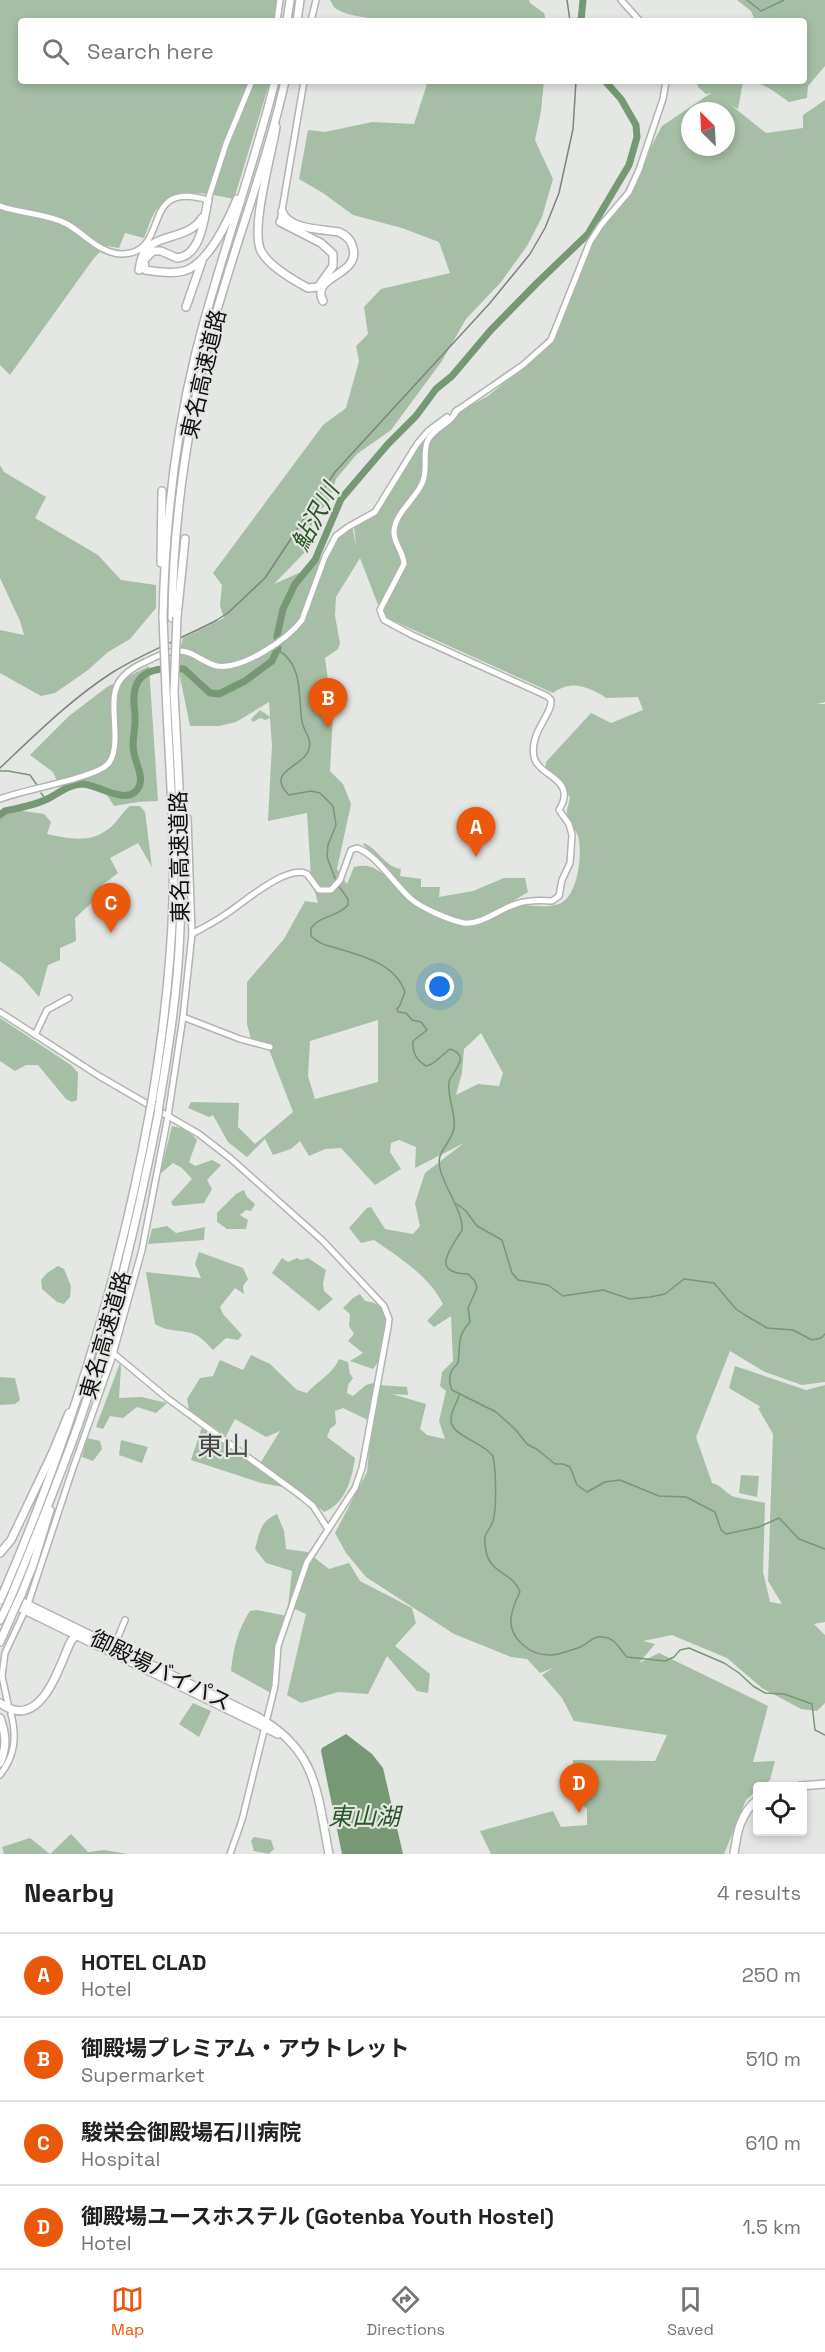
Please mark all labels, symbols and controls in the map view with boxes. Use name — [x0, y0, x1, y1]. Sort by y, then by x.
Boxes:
search box — [18, 18, 807, 84]
icon: search — [39, 35, 72, 68]
text: Search here — [87, 37, 214, 65]
north arrow — [681, 102, 735, 156]
street label: 東名高速道路 — [175, 307, 231, 441]
water label: 鮎沢川 — [284, 475, 347, 556]
pin: B — [308, 678, 348, 728]
street label: 東名高速道路 — [164, 791, 194, 923]
pin: A — [456, 808, 496, 857]
pin: C — [92, 884, 130, 933]
your location — [425, 972, 454, 1001]
street label: 東名高速道路 — [73, 1268, 137, 1402]
district label: 東山 — [197, 1429, 249, 1463]
street label: 御殿場バイパス — [86, 1624, 236, 1716]
pin: D — [560, 1764, 598, 1813]
map controls — [753, 1782, 807, 1836]
button: locate — [753, 1782, 807, 1836]
water label: 東山湖 — [328, 1801, 404, 1832]
text: Nearby — [24, 1876, 114, 1910]
text: 4 results — [717, 1880, 801, 1906]
text: HOTEL CLAD — [81, 1948, 206, 1976]
text: A — [37, 1962, 50, 1988]
text: 250 m — [742, 1962, 801, 1988]
text: Hotel — [81, 1976, 132, 2002]
text: 御殿場プレミアム・アウトレット — [81, 2034, 409, 2062]
text: B — [37, 2046, 50, 2072]
text: 510 m — [746, 2046, 801, 2072]
text: Supermarket — [81, 2062, 205, 2088]
text: 駿栄会御殿場石川病院 — [81, 2118, 301, 2146]
text: C — [37, 2130, 50, 2156]
text: 610 m — [745, 2130, 801, 2156]
text: Hospital — [81, 2146, 160, 2172]
text: 御殿場ユースホステル (Gotenba Youth Hostel) — [81, 2202, 554, 2230]
text: D — [37, 2214, 50, 2240]
text: 1.5 km — [743, 2214, 801, 2240]
text: Hotel — [81, 2230, 132, 2256]
tab: Map — [111, 2283, 144, 2340]
tab: Directions — [367, 2283, 445, 2340]
tab: Saved — [667, 2283, 714, 2340]

